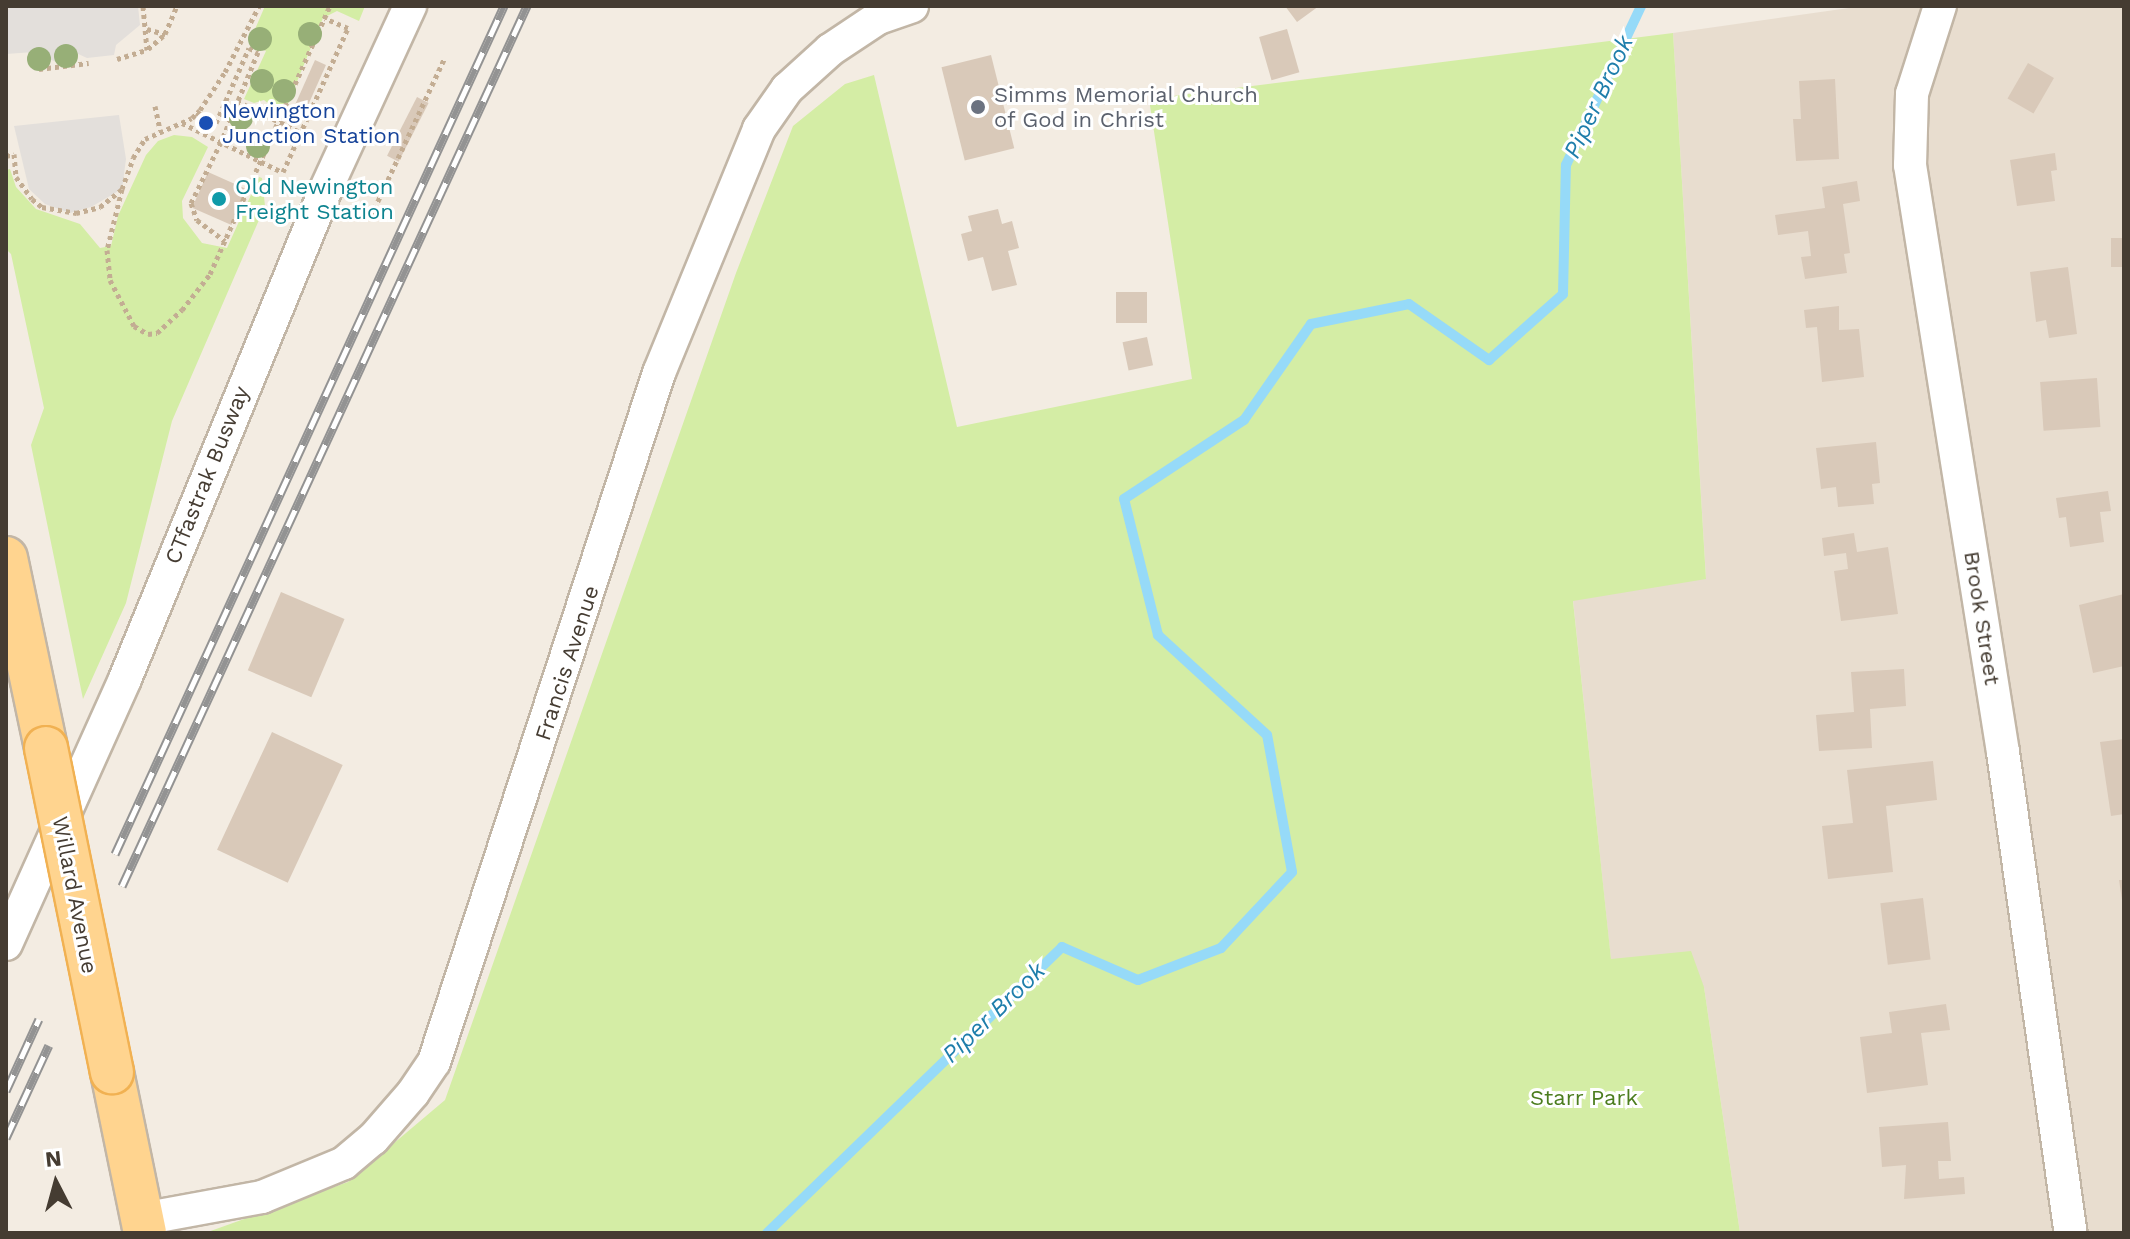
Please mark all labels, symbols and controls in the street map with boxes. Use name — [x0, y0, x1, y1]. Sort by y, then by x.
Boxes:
water label: Piper Brook — [1558, 31, 1640, 163]
place label: Simms Memorial Church of God in Christ — [994, 81, 1259, 132]
place label: Newington Junction Station — [222, 97, 400, 148]
marker: Simms Memorial Church of God in Christ — [969, 98, 987, 116]
marker: Newington Junction Station — [197, 114, 215, 132]
place label: Old Newington Freight Station — [235, 173, 394, 224]
marker: Old Newington Freight Station — [210, 190, 228, 208]
street label: CTfastrak Busway — [159, 382, 255, 568]
street label: Brook Street — [1958, 549, 2006, 687]
street label: Francis Avenue — [529, 582, 605, 744]
street label: Willard Avenue — [47, 814, 103, 976]
water label: Piper Brook — [936, 957, 1052, 1069]
park label: Starr Park — [1530, 1085, 1638, 1111]
north arrow — [16, 1143, 96, 1223]
text: N — [44, 1145, 63, 1172]

